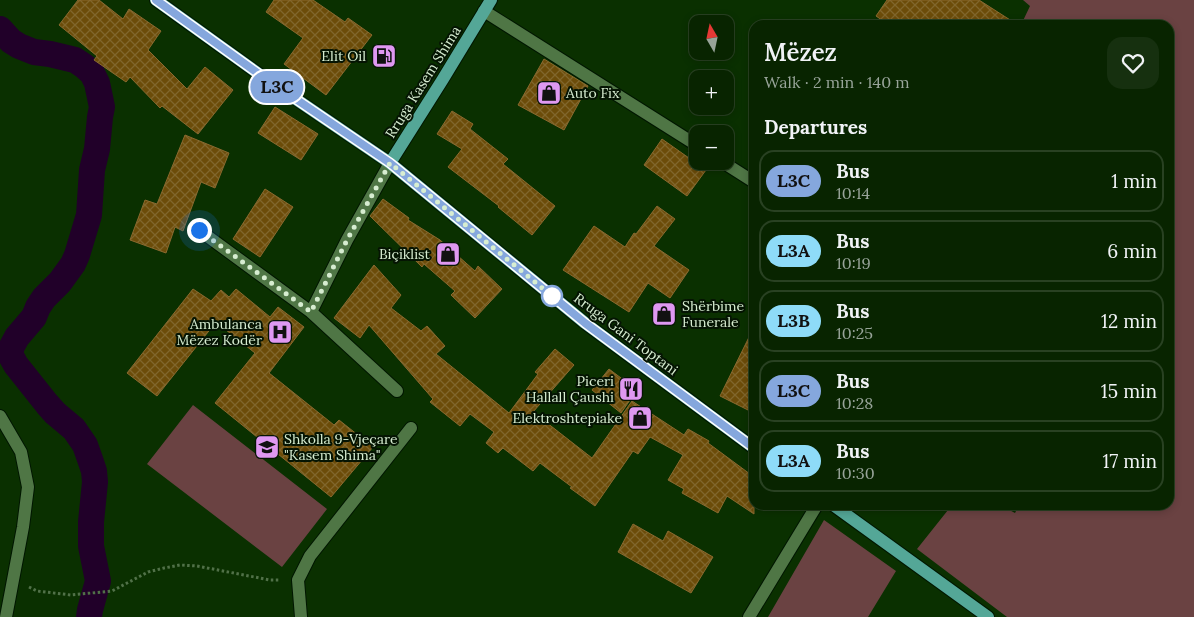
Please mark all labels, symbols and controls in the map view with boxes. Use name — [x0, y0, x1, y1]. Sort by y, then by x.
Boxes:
north arrow — [689, 15, 734, 60]
map controls — [689, 15, 734, 170]
street label: Rruga Kasem Shima — [381, 23, 465, 141]
text: Mëzez — [764, 37, 837, 68]
button: heart — [1107, 37, 1159, 89]
fuel station icon: Elit Oil — [371, 43, 397, 69]
place label: Elit Oil — [321, 47, 366, 65]
button: + — [689, 70, 734, 115]
line badge: L3C — [248, 71, 306, 103]
text: Walk · 2 min · 140 m — [764, 72, 910, 92]
text: L3C — [260, 75, 294, 98]
shop icon: Auto Fix — [536, 80, 562, 106]
place label: Auto Fix — [565, 84, 620, 102]
text: Departures — [764, 115, 867, 139]
button: − — [689, 125, 734, 170]
text: Bus — [836, 159, 869, 183]
text: L3C — [777, 169, 810, 192]
text: 1 min — [1111, 169, 1157, 193]
text: 10:14 — [836, 183, 870, 203]
your location — [187, 218, 212, 243]
text: Bus — [836, 229, 869, 253]
text: L3A — [777, 239, 810, 262]
text: 6 min — [1107, 239, 1157, 263]
shop icon: Biçiklist — [435, 241, 461, 267]
place label: Biçiklist — [379, 245, 431, 263]
text: 10:19 — [836, 253, 871, 273]
unlabelled marker — [541, 285, 563, 307]
street label: Rruga Gani Toptani — [570, 289, 682, 379]
place label: Shërbime Funerale — [682, 297, 745, 331]
text: Bus — [836, 299, 869, 323]
shop icon: Shërbime Funerale — [651, 301, 677, 327]
text: L3B — [777, 309, 810, 332]
text: 12 min — [1101, 309, 1157, 333]
place label: Ambulanca Mëzez Kodër — [177, 315, 262, 349]
hospital icon: Ambulanca Mëzez Kodër — [267, 319, 293, 345]
text: 10:25 — [836, 323, 873, 343]
text: Bus — [836, 369, 869, 393]
place label: Piceri Hallall Çaushi — [526, 372, 614, 406]
restaurant icon: Piceri Hallall Çaushi — [618, 376, 644, 402]
text: L3C — [777, 379, 810, 402]
text: 15 min — [1101, 379, 1157, 403]
text: 10:28 — [836, 393, 873, 413]
shop icon: Elektroshtepiake — [627, 405, 653, 431]
place label: Elektroshtepiake — [513, 409, 622, 427]
place label: Shkolla 9-Vjeçare "Kasem Shima" — [284, 430, 398, 464]
school or university icon: Shkolla 9-Vjeçare "Kasem Shima" — [254, 434, 280, 460]
text: Bus — [836, 439, 869, 463]
text: L3A — [777, 449, 810, 472]
text: 17 min — [1102, 449, 1157, 473]
text: 10:30 — [836, 463, 875, 483]

